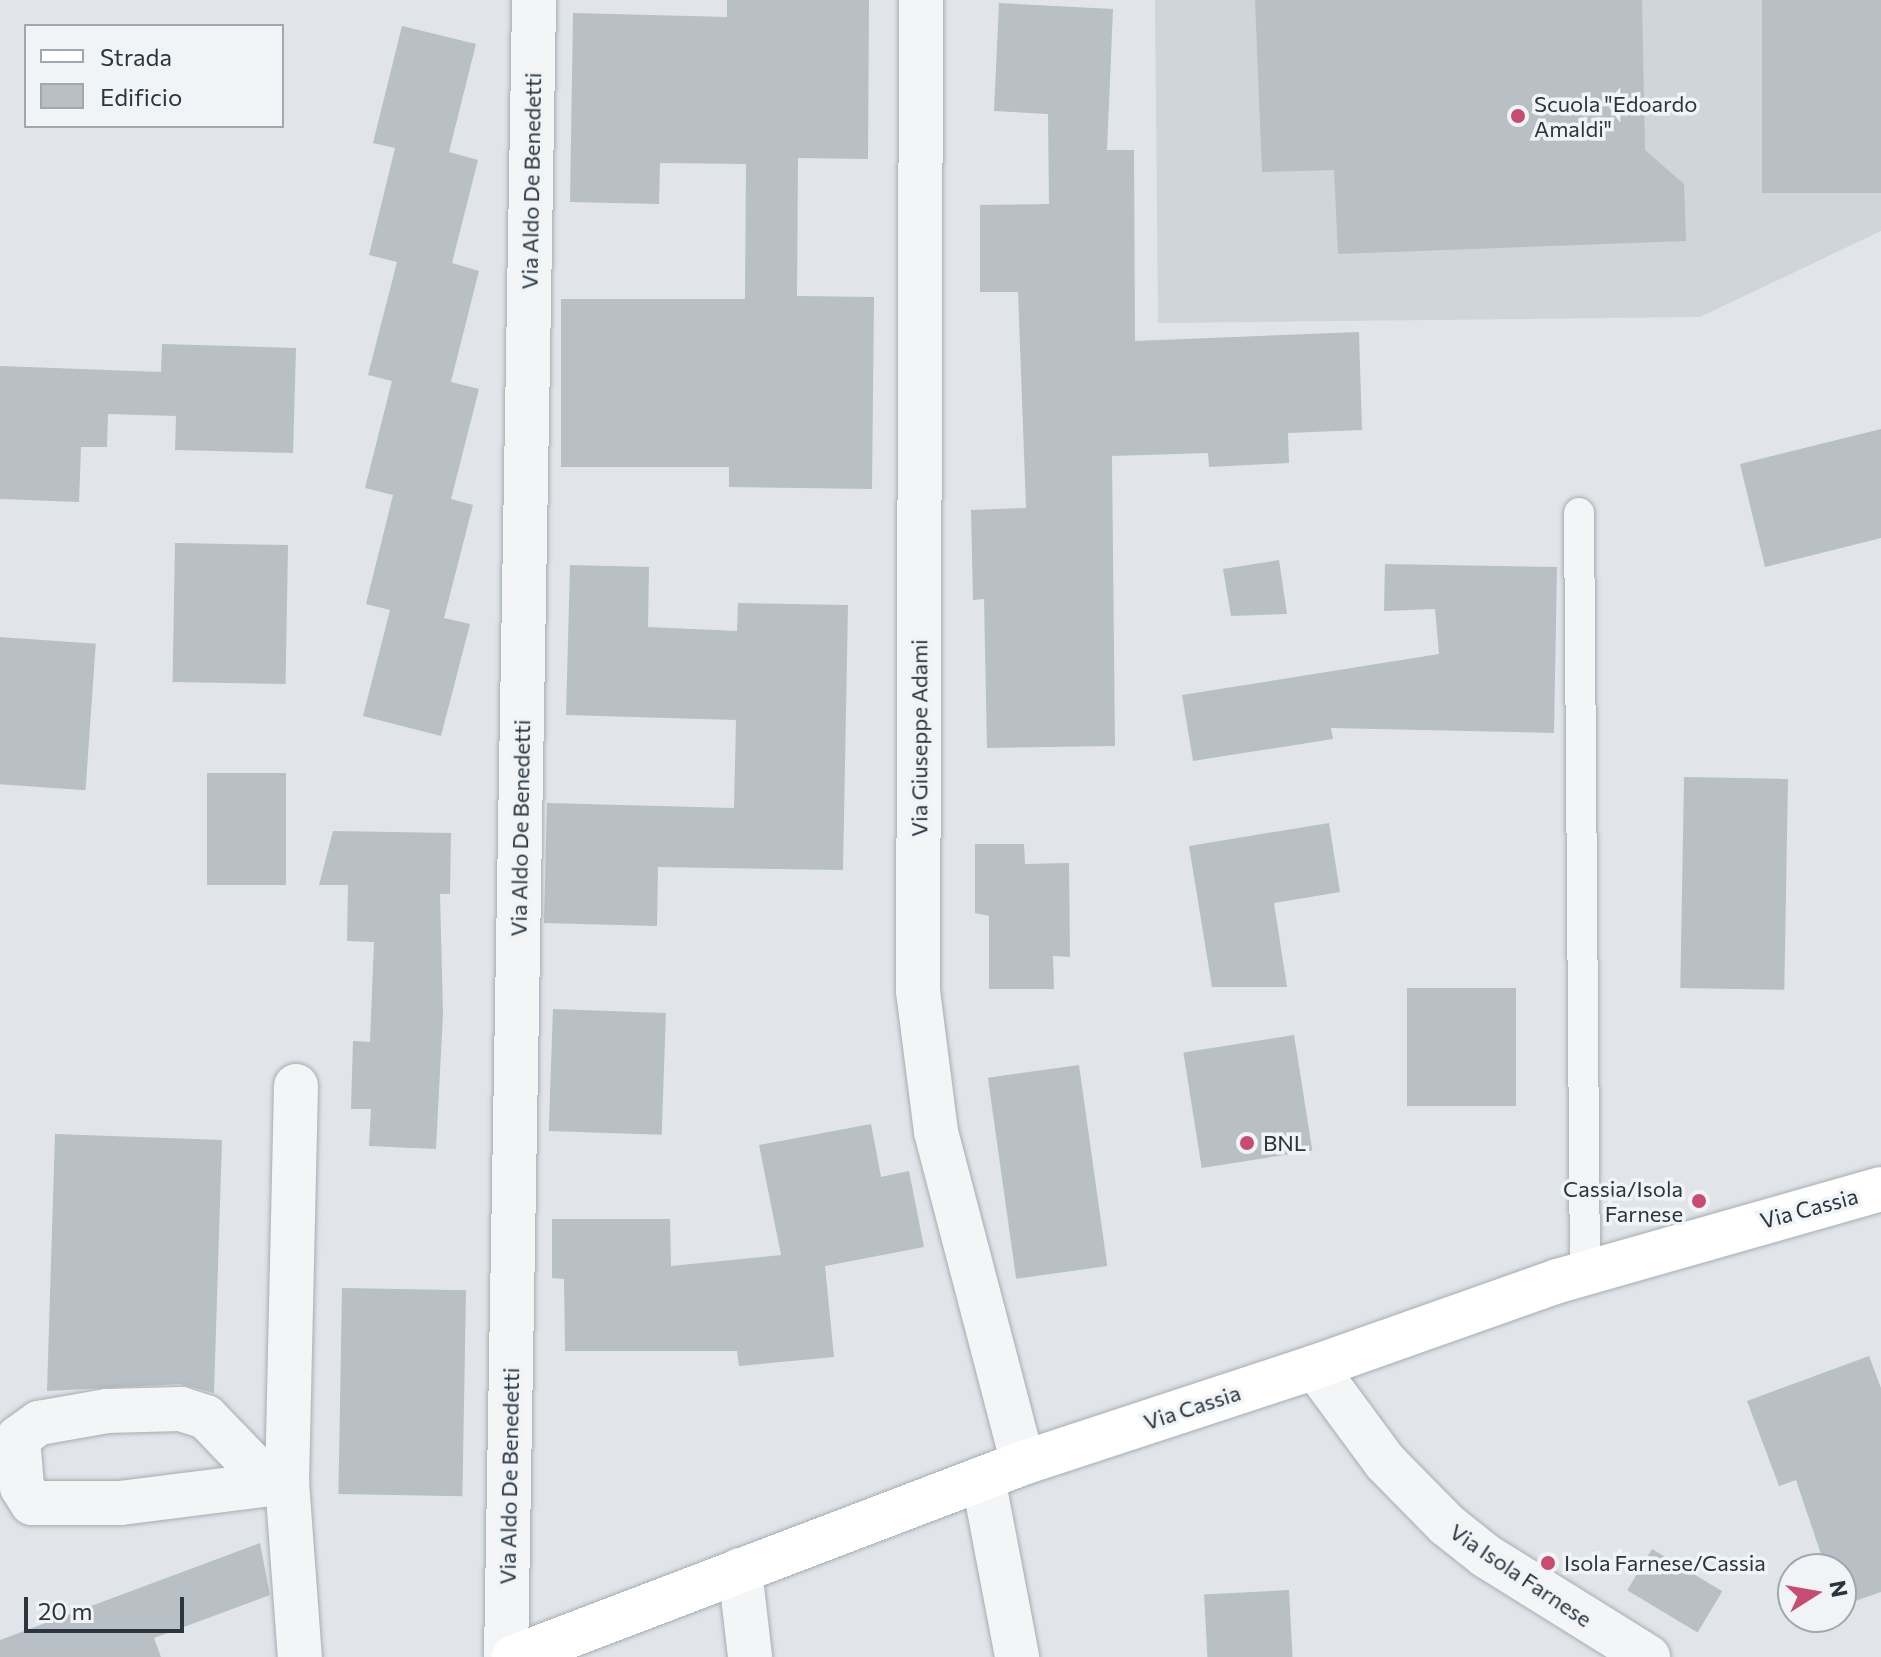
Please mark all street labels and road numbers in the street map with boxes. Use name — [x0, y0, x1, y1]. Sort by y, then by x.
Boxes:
street label: Via Aldo De Benedetti — [516, 72, 546, 290]
street label: Via Giuseppe Adami — [906, 639, 932, 837]
street label: Via Aldo De Benedetti — [505, 719, 535, 937]
street label: Via Cassia — [1757, 1182, 1861, 1234]
street label: Via Aldo De Benedetti — [494, 1367, 524, 1585]
street label: Via Cassia — [1140, 1379, 1244, 1435]
street label: Via Isola Farnese — [1445, 1518, 1597, 1632]

